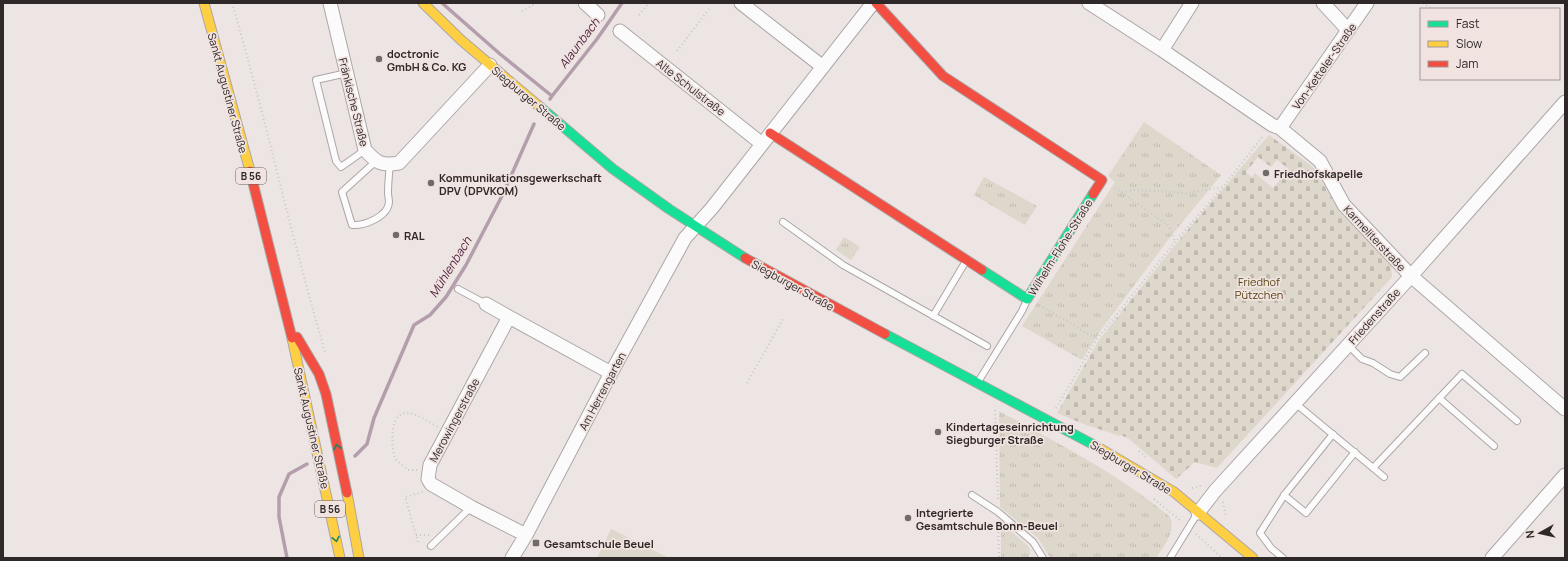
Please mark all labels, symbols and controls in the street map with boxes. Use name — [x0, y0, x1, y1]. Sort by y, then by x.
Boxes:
legend — [1420, 8, 1560, 80]
water label: Alaunbach — [554, 14, 604, 72]
text: Fast — [1456, 15, 1480, 32]
street label: Von-Ketteler-Straße — [1288, 19, 1360, 112]
street label: Sankt Augustiner Straße — [205, 31, 251, 155]
text: Slow — [1456, 35, 1482, 52]
place label: doctronic GmbH & Co. KG — [387, 46, 466, 74]
marker: doctronic GmbH & Co. KG — [374, 54, 384, 64]
street label: Alte Schulstraße — [653, 55, 729, 119]
text: Jam — [1456, 55, 1478, 72]
street label: Fränkische Straße — [336, 56, 372, 149]
street label: Siegburger Straße — [489, 63, 570, 134]
place label: Friedhofskapelle — [1274, 166, 1363, 181]
road number: B 56 — [236, 168, 266, 184]
marker: Friedhofskapelle — [1261, 168, 1271, 178]
place label: Kommunikationsgewerkschaft DPV (DPVKOM) — [439, 170, 602, 198]
marker: Kommunikationsgewerkschaft DPV (DPVKOM) — [426, 178, 436, 188]
street label: Wilhelm-Flohe-Straße — [1024, 196, 1096, 298]
street label: Karmeliterstraße — [1341, 202, 1410, 275]
place label: RAL — [404, 228, 425, 243]
marker: RAL — [391, 230, 401, 240]
water label: Mühlenbach — [425, 233, 476, 301]
street label: Siegburger Straße — [749, 256, 837, 314]
park label: Friedhof Pützchen — [1235, 274, 1283, 302]
street label: Friedenstraße — [1345, 284, 1404, 347]
street label: Am Herrengarten — [575, 349, 629, 433]
street label: Sankt Augustiner Straße — [291, 366, 333, 491]
street label: Merowingerstraße — [426, 375, 483, 465]
place label: Kindertageseinrichtung Siegburger Straße — [946, 419, 1074, 447]
marker: Kindertageseinrichtung Siegburger Straße — [933, 427, 943, 437]
street label: Siegburger Straße — [1088, 437, 1175, 497]
one-way arrow — [334, 443, 342, 450]
road number: B 56 — [315, 501, 345, 517]
place label: Integrierte Gesamtschule Bonn-Beuel — [916, 505, 1058, 533]
marker: Integrierte Gesamtschule Bonn-Beuel — [903, 513, 913, 523]
north arrow — [1520, 513, 1560, 553]
text: N — [1522, 529, 1538, 539]
one-way arrow — [332, 536, 340, 542]
place label: Gesamtschule Beuel — [544, 536, 654, 551]
marker: Gesamtschule Beuel — [531, 538, 541, 548]

